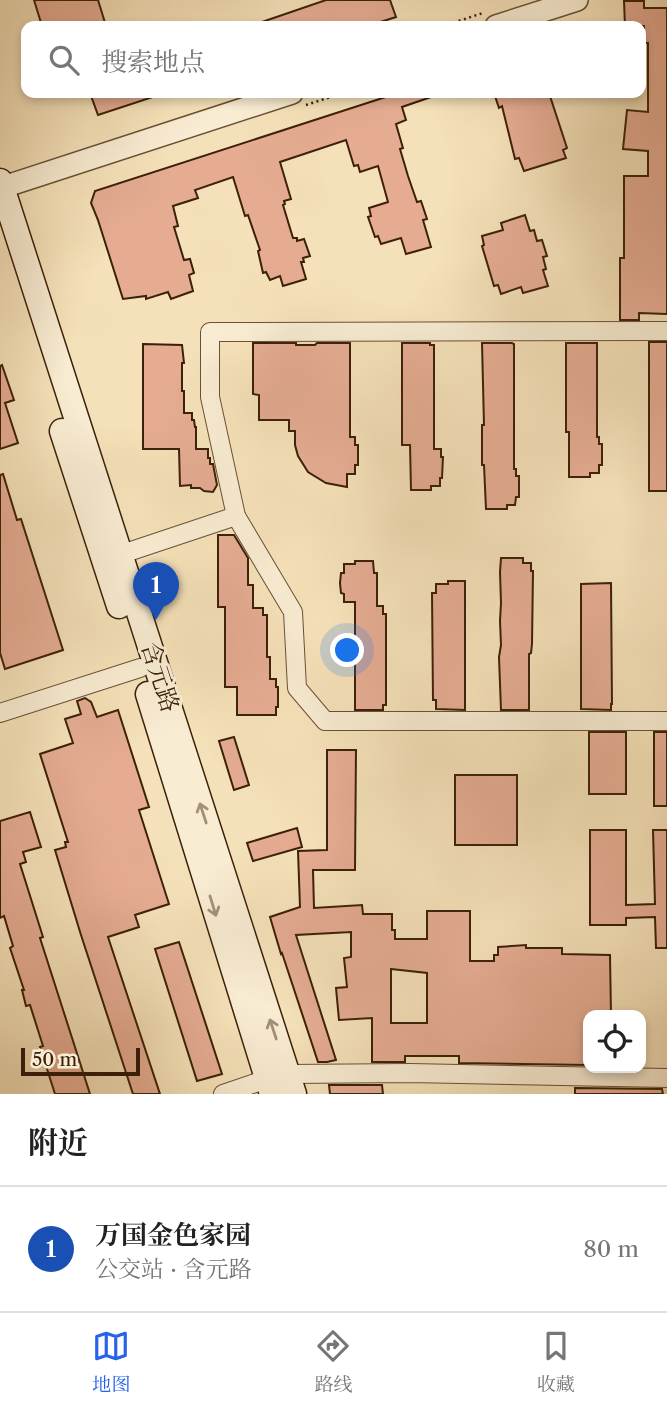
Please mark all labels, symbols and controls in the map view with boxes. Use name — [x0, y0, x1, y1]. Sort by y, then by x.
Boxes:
search box — [21, 21, 646, 98]
icon: search — [45, 41, 83, 79]
text: 搜索地点 — [101, 46, 205, 78]
pin: 1 — [133, 562, 179, 620]
your location — [330, 633, 364, 667]
street label: 含元路 — [136, 638, 185, 716]
one-way arrow — [196, 802, 209, 824]
one-way arrow — [208, 894, 220, 916]
map controls — [583, 1010, 646, 1073]
button: locate — [583, 1010, 646, 1073]
one-way arrow — [266, 1018, 279, 1040]
scale bar — [21, 1045, 140, 1077]
text: 50 m — [32, 1048, 77, 1071]
text: 附近 — [28, 1124, 88, 1161]
text: 万国金色家园 — [95, 1219, 251, 1251]
text: 1 — [46, 1235, 56, 1263]
text: 80 m — [583, 1235, 639, 1263]
text: 公交站 · 含元路 — [95, 1255, 252, 1283]
tab: 地图 — [92, 1327, 130, 1396]
tab: 路线 — [314, 1327, 353, 1396]
tab: 收藏 — [537, 1327, 575, 1396]

